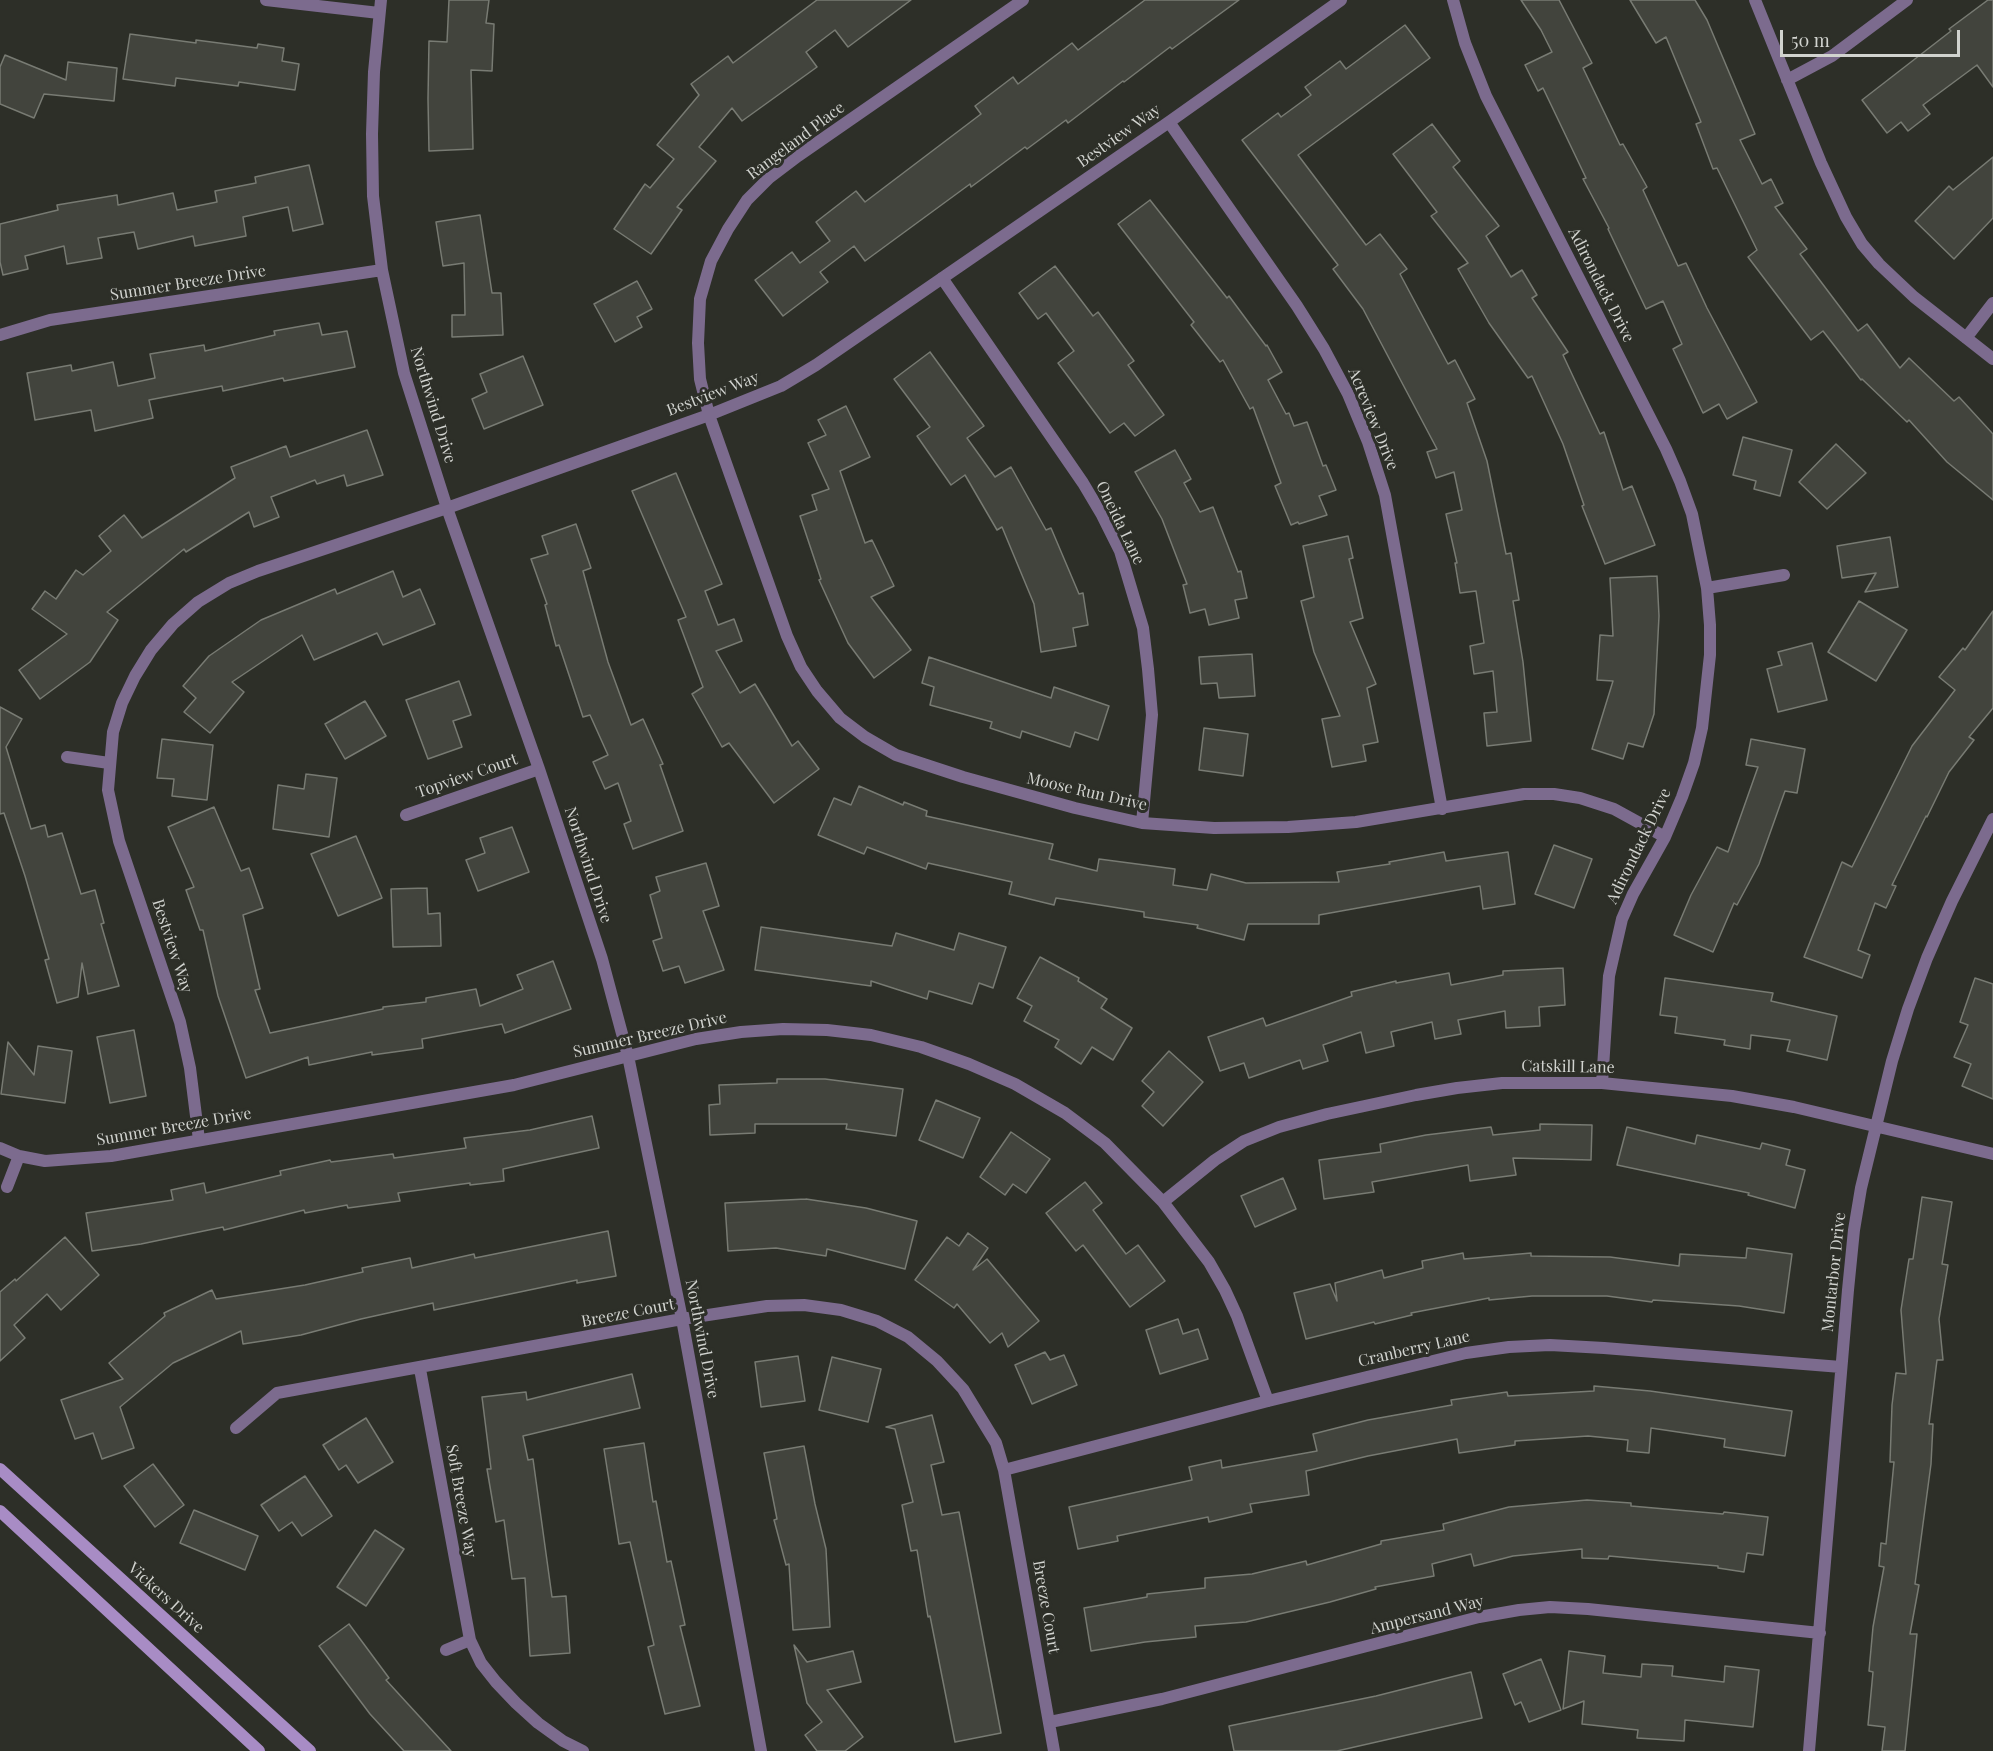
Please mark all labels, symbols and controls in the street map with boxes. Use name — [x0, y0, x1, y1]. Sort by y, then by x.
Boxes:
scale bar — [1783, 18, 1963, 56]
text: 50 m — [1791, 28, 1830, 52]
street label: Rangeland Place — [743, 98, 849, 184]
street label: Bestview Way — [1074, 100, 1164, 172]
street label: Adirondack Drive — [1564, 224, 1638, 346]
street label: Summer Breeze Drive — [109, 261, 267, 305]
street label: Northwind Drive — [406, 344, 460, 466]
street label: Acreview Drive — [1344, 365, 1402, 473]
street label: Bestview Way — [664, 368, 762, 420]
street label: Oneida Lane — [1092, 478, 1148, 568]
street label: Topview Court — [414, 750, 520, 802]
street label: Moose Run Drive — [1025, 769, 1149, 815]
street label: Adirondack Drive — [1603, 785, 1675, 907]
street label: Northwind Drive — [560, 805, 616, 925]
street label: Bestview Way — [148, 897, 196, 995]
street label: Summer Breeze Drive — [571, 1008, 729, 1062]
street label: Catskill Lane — [1521, 1057, 1615, 1077]
street label: Summer Breeze Drive — [95, 1104, 253, 1150]
street label: Montarbor Drive — [1818, 1211, 1850, 1333]
street label: Northwind Drive — [681, 1278, 723, 1400]
street label: Breeze Court — [580, 1295, 676, 1331]
street label: Cranberry Lane — [1356, 1327, 1472, 1371]
street label: Soft Breeze Way — [442, 1443, 480, 1559]
street label: Vickers Drive — [124, 1559, 208, 1637]
street label: Breeze Court — [1028, 1559, 1064, 1655]
street label: Ampersand Way — [1368, 1592, 1486, 1638]

